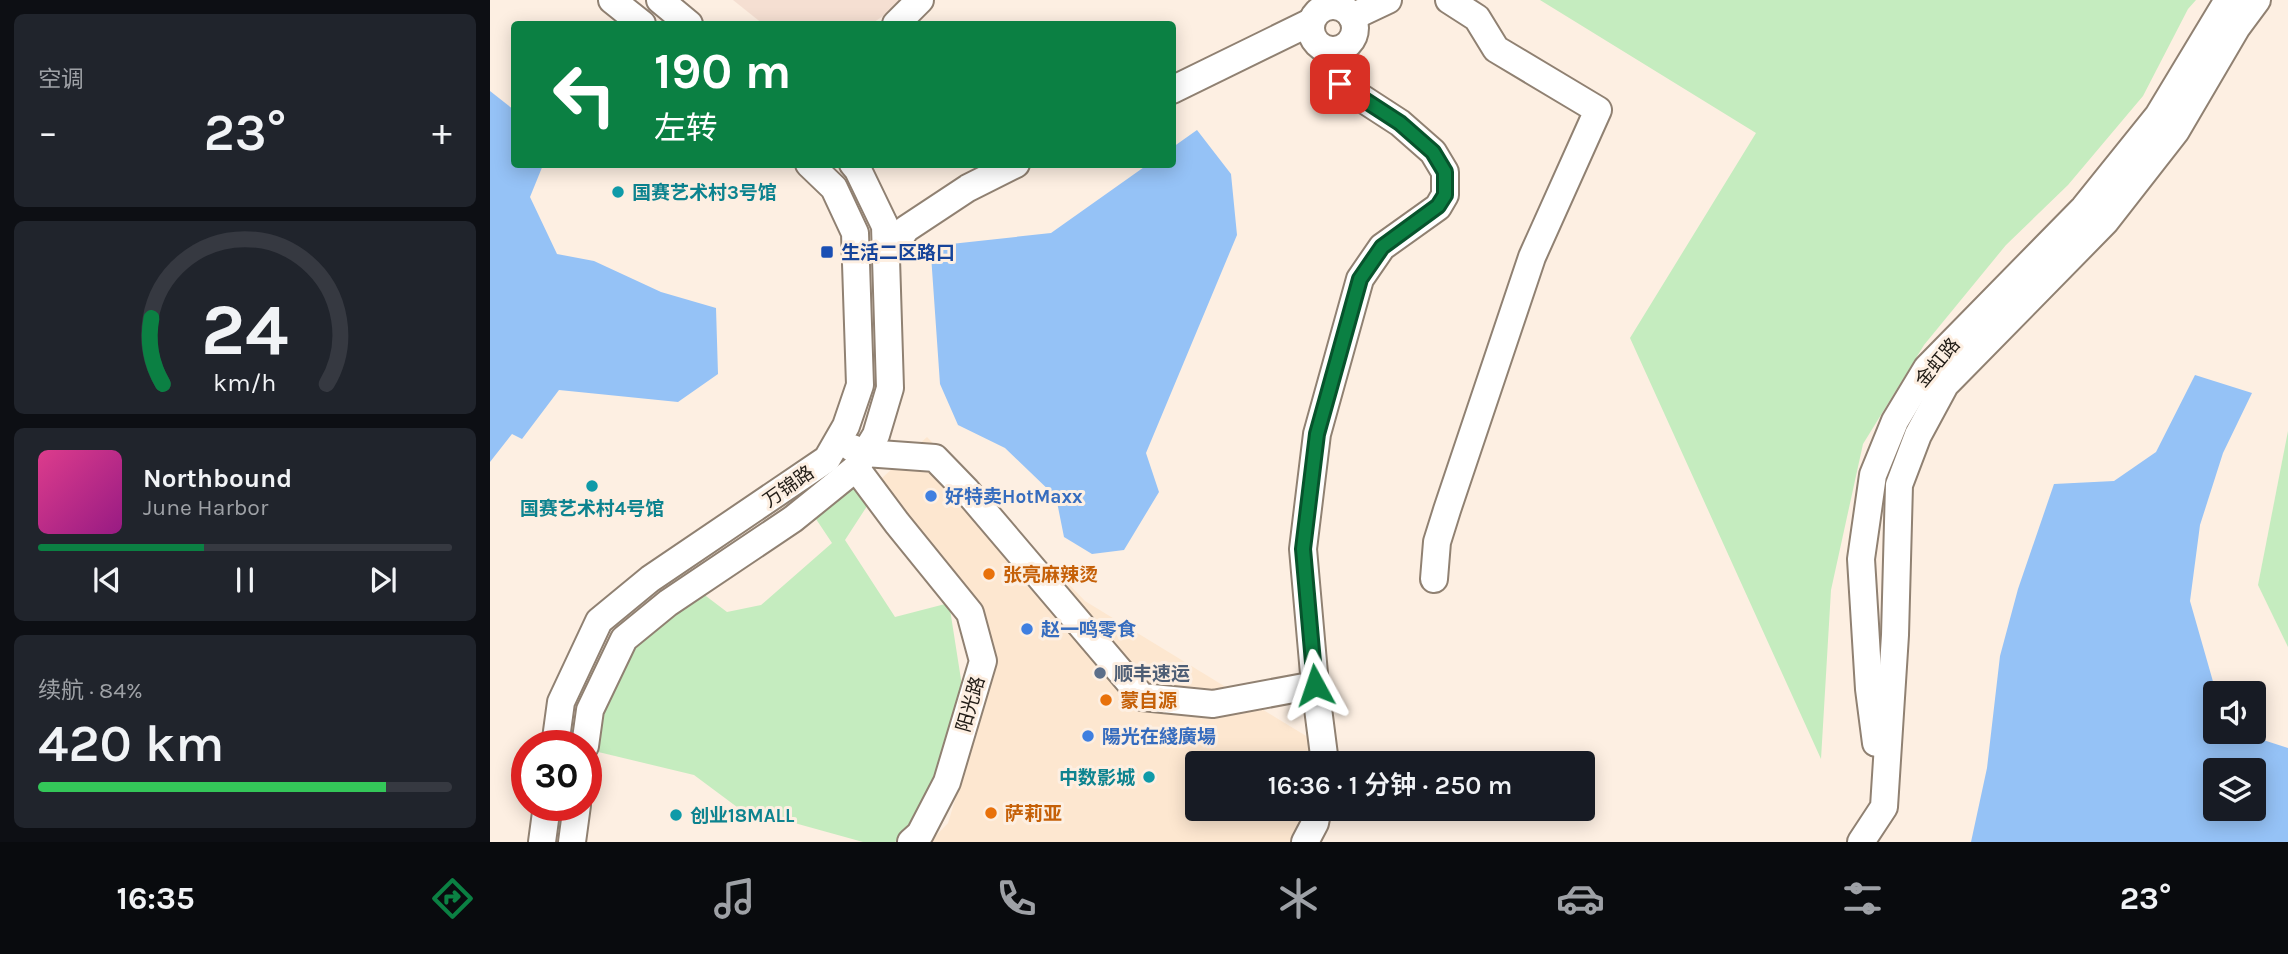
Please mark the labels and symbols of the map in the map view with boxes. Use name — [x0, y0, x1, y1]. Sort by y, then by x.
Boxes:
pin — [1310, 54, 1370, 114]
place label: 国赛艺术村3号馆 — [632, 182, 777, 204]
marker: 国赛艺术村3号馆 — [610, 184, 626, 200]
place label: 生活二区路口 — [841, 242, 955, 264]
marker: 生活二区路口 — [819, 244, 835, 260]
street label: 金虹路 — [1911, 334, 1965, 392]
street label: 万锦路 — [759, 461, 818, 512]
marker: 国赛艺术村4号馆 — [584, 478, 600, 494]
place label: 好特卖HotMaxx — [945, 486, 1083, 508]
marker: 好特卖HotMaxx — [923, 488, 939, 504]
place label: 国赛艺术村4号馆 — [520, 498, 664, 520]
place label: 张亮麻辣烫 — [1003, 564, 1098, 586]
marker: 张亮麻辣烫 — [981, 566, 997, 582]
place label: 赵一鸣零食 — [1041, 619, 1137, 641]
marker: 赵一鸣零食 — [1019, 621, 1035, 637]
position arrow — [1278, 648, 1352, 722]
place label: 顺丰速运 — [1114, 663, 1190, 685]
marker: 顺丰速运 — [1092, 665, 1108, 681]
street label: 阳光路 — [953, 674, 989, 735]
place label: 蒙自源 — [1120, 690, 1177, 712]
marker: 蒙自源 — [1098, 692, 1114, 708]
place label: 陽光在綫廣場 — [1102, 726, 1216, 748]
marker: 陽光在綫廣場 — [1080, 728, 1096, 744]
speed limit sign: 30 — [511, 730, 602, 821]
place label: 中数影城 — [1059, 767, 1135, 789]
marker: 中数影城 — [1141, 769, 1157, 785]
place label: 萨莉亚 — [1005, 803, 1062, 825]
place label: 创业18MALL — [690, 805, 795, 827]
marker: 萨莉亚 — [983, 805, 999, 821]
marker: 创业18MALL — [668, 807, 684, 823]

